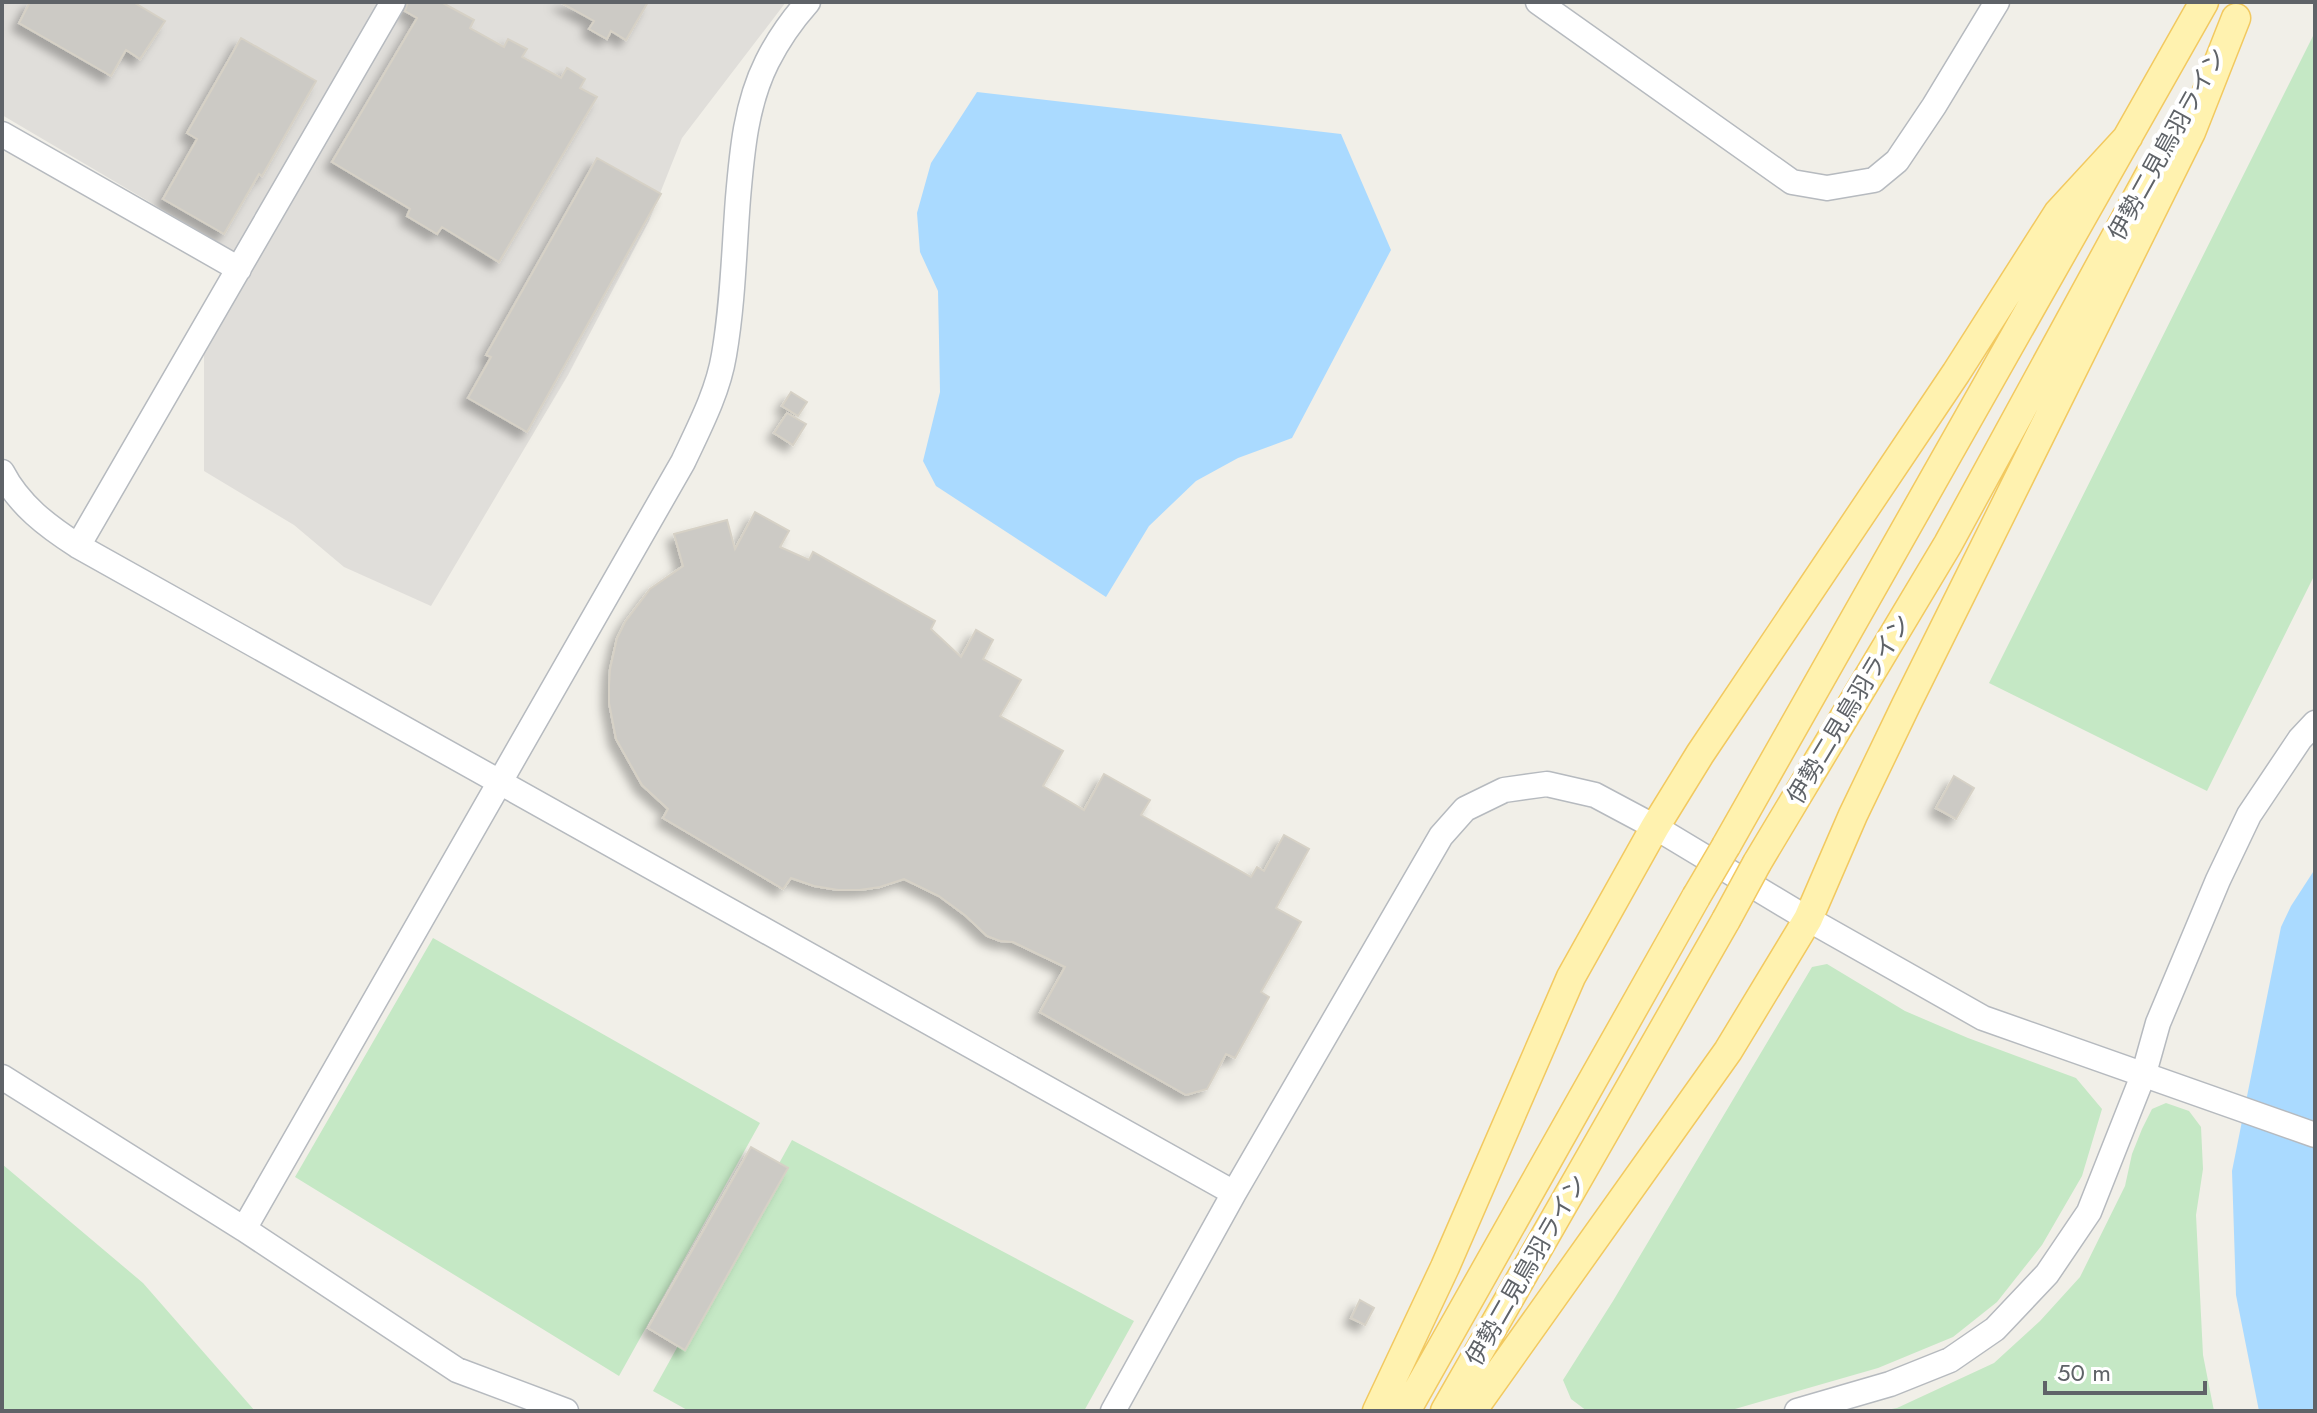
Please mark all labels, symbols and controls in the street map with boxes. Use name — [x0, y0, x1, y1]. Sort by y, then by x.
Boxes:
street label: 伊勢二見鳥羽ライン — [2099, 41, 2234, 247]
street label: 伊勢二見鳥羽ライン — [1778, 607, 1919, 810]
street label: 伊勢二見鳥羽ライン — [1456, 1167, 1595, 1372]
scale bar — [2045, 1345, 2205, 1395]
text: 50 m — [2057, 1355, 2111, 1390]

